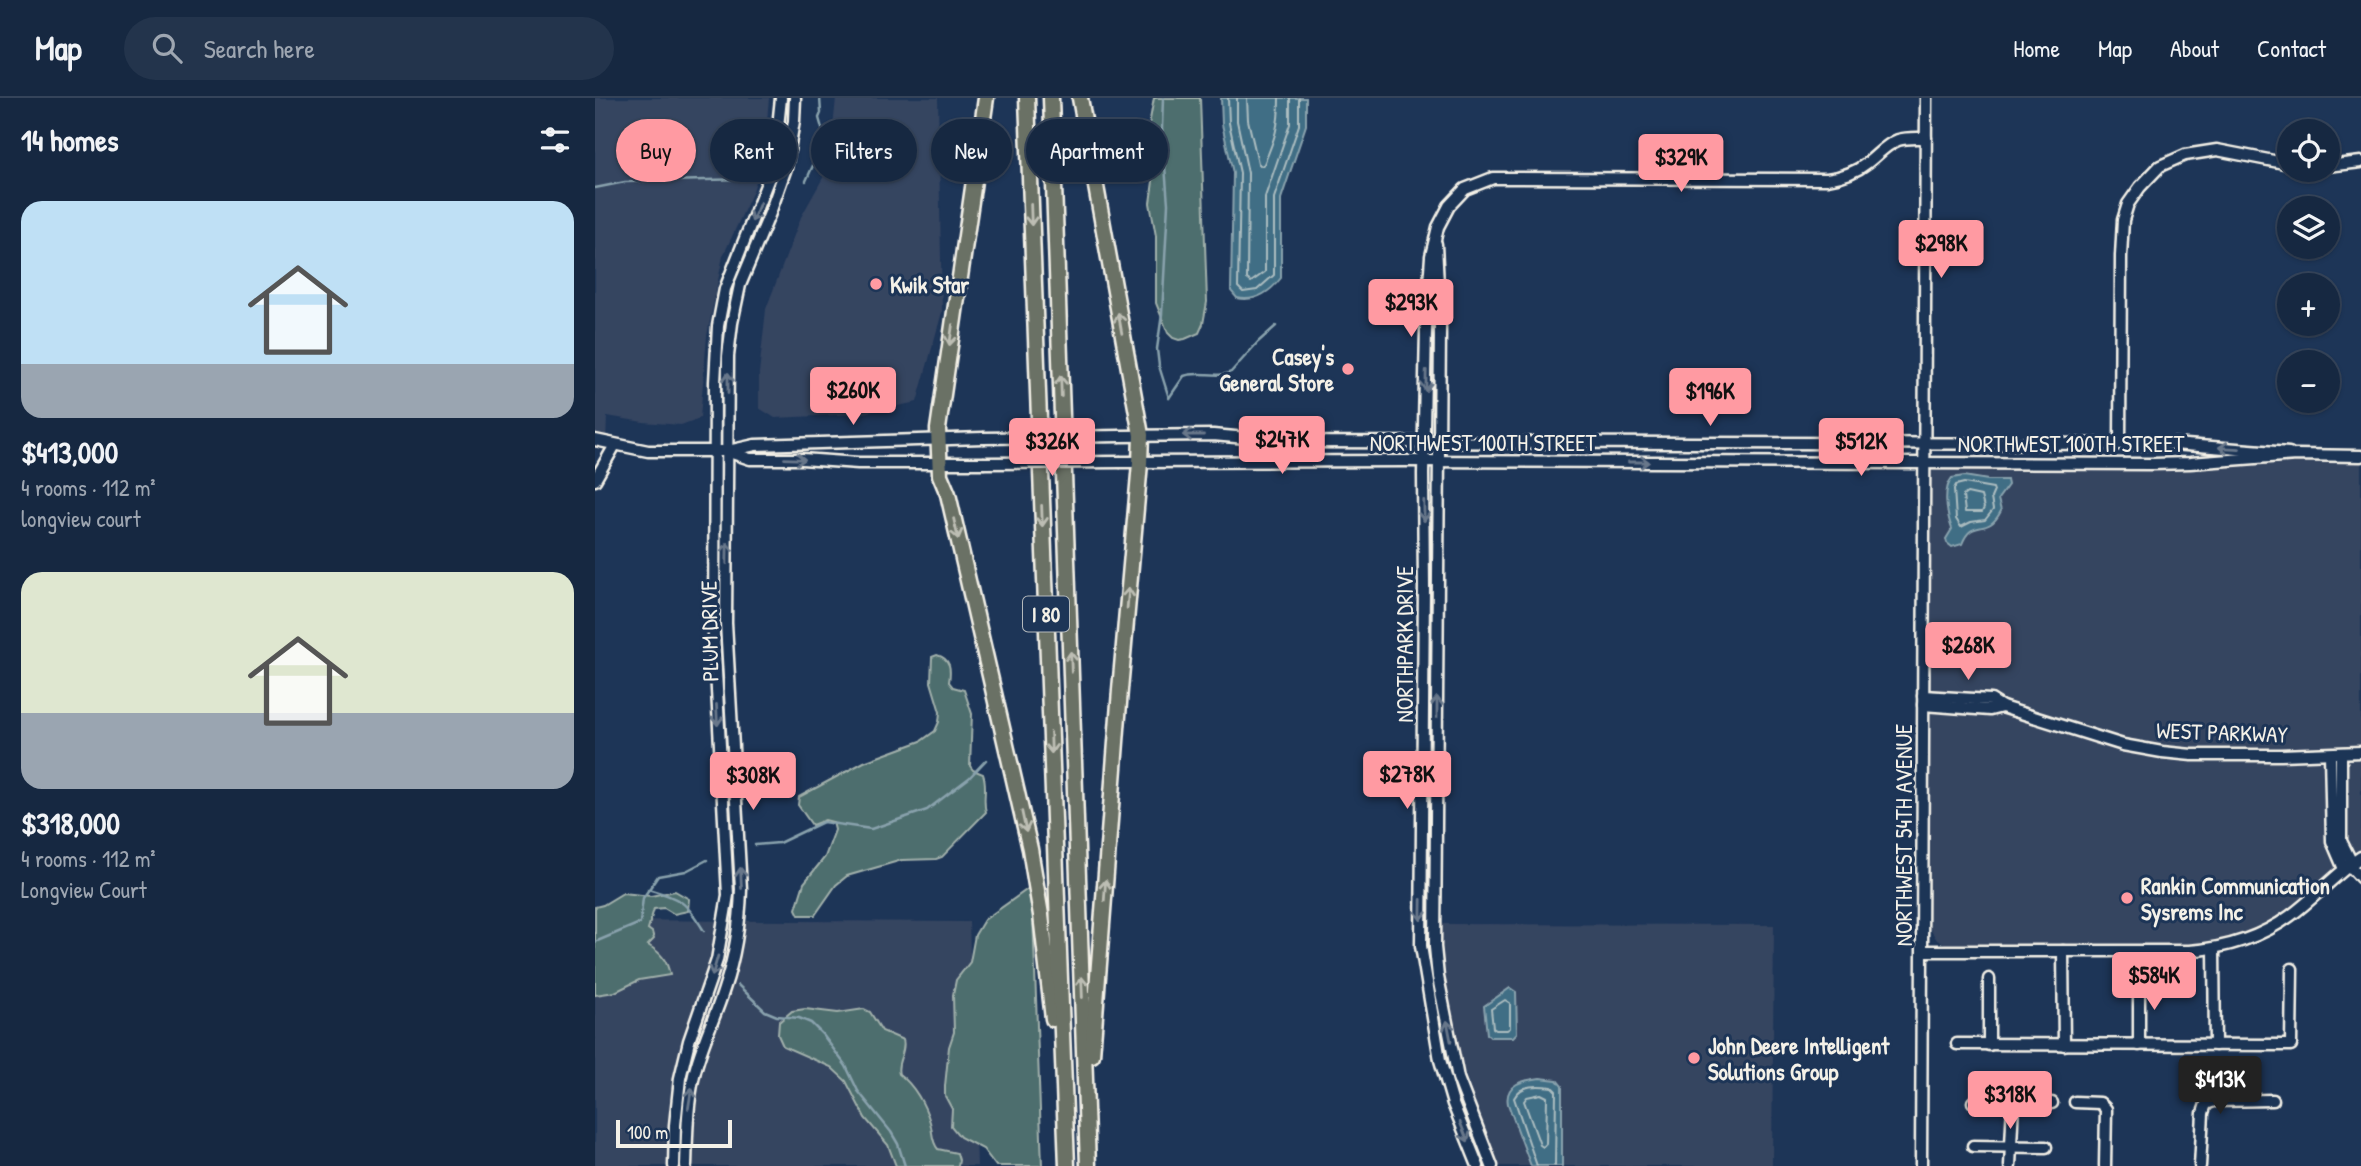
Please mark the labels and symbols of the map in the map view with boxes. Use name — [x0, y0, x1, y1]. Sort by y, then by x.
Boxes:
pin: $329K — [1632, 134, 1730, 194]
one-way arrow — [749, 200, 762, 222]
one-way arrow — [1025, 203, 1038, 226]
pin: $298K — [1892, 220, 1990, 280]
place label: Kwik Star — [890, 269, 969, 300]
marker: Kwik Star — [868, 276, 884, 292]
pin: $293K — [1362, 280, 1460, 339]
one-way arrow — [1113, 312, 1126, 335]
one-way arrow — [945, 323, 958, 346]
place label: Casey's General Store — [1219, 341, 1335, 398]
marker: Casey's General Store — [1340, 361, 1356, 377]
pin: $260K — [804, 368, 902, 427]
pin: $196K — [1661, 368, 1759, 428]
one-way arrow — [1419, 369, 1432, 392]
one-way arrow — [721, 372, 735, 395]
one-way arrow — [1054, 375, 1068, 398]
pin: $247K — [1233, 416, 1331, 476]
pin: $326K — [1003, 418, 1101, 478]
pin: $512K — [1812, 418, 1910, 478]
street label: NORTHWEST 100TH STREET — [1370, 427, 1597, 458]
one-way arrow — [1182, 428, 1205, 442]
street label: NORTHWEST 100TH STREET — [1958, 428, 2185, 459]
one-way arrow — [2218, 442, 2241, 455]
one-way arrow — [784, 452, 807, 465]
one-way arrow — [1628, 455, 1651, 469]
one-way arrow — [1417, 499, 1431, 522]
one-way arrow — [1036, 504, 1049, 527]
one-way arrow — [949, 517, 963, 540]
one-way arrow — [721, 542, 734, 565]
street label: NORTHPARK DRIVE — [1389, 566, 1420, 722]
street label: PLUM DRIVE — [693, 580, 725, 682]
one-way arrow — [1122, 587, 1135, 610]
road number: I 80 — [1023, 596, 1069, 632]
pin: $268K — [1919, 622, 2017, 682]
one-way arrow — [1065, 651, 1078, 674]
one-way arrow — [1430, 696, 1444, 719]
one-way arrow — [711, 704, 724, 727]
street label: WEST PARKWAY — [2156, 714, 2288, 750]
street label: NORTHWEST 54TH AVENUE — [1888, 724, 1919, 946]
one-way arrow — [1044, 732, 1057, 755]
pin: $308K — [704, 752, 802, 812]
pin: $278K — [1358, 752, 1456, 811]
one-way arrow — [1018, 810, 1032, 833]
one-way arrow — [734, 867, 747, 890]
place label: Rankin Communication Sysrems Inc — [2141, 870, 2330, 928]
one-way arrow — [1099, 879, 1112, 902]
marker: Rankin Communication Sysrems Inc — [2119, 890, 2135, 906]
one-way arrow — [1414, 898, 1428, 921]
pin: $584K — [2105, 953, 2203, 1012]
one-way arrow — [708, 955, 721, 977]
one-way arrow — [1075, 976, 1089, 999]
one-way arrow — [1441, 1020, 1455, 1043]
place label: John Deere Intelligent Solutions Group — [1708, 1030, 1890, 1088]
marker: John Deere Intelligent Solutions Group — [1686, 1050, 1702, 1066]
pin: $413K — [2171, 1056, 2269, 1116]
pin: $318K — [1961, 1072, 2059, 1131]
one-way arrow — [684, 1087, 697, 1110]
scale bar — [616, 1117, 731, 1149]
one-way arrow — [1459, 1120, 1472, 1142]

